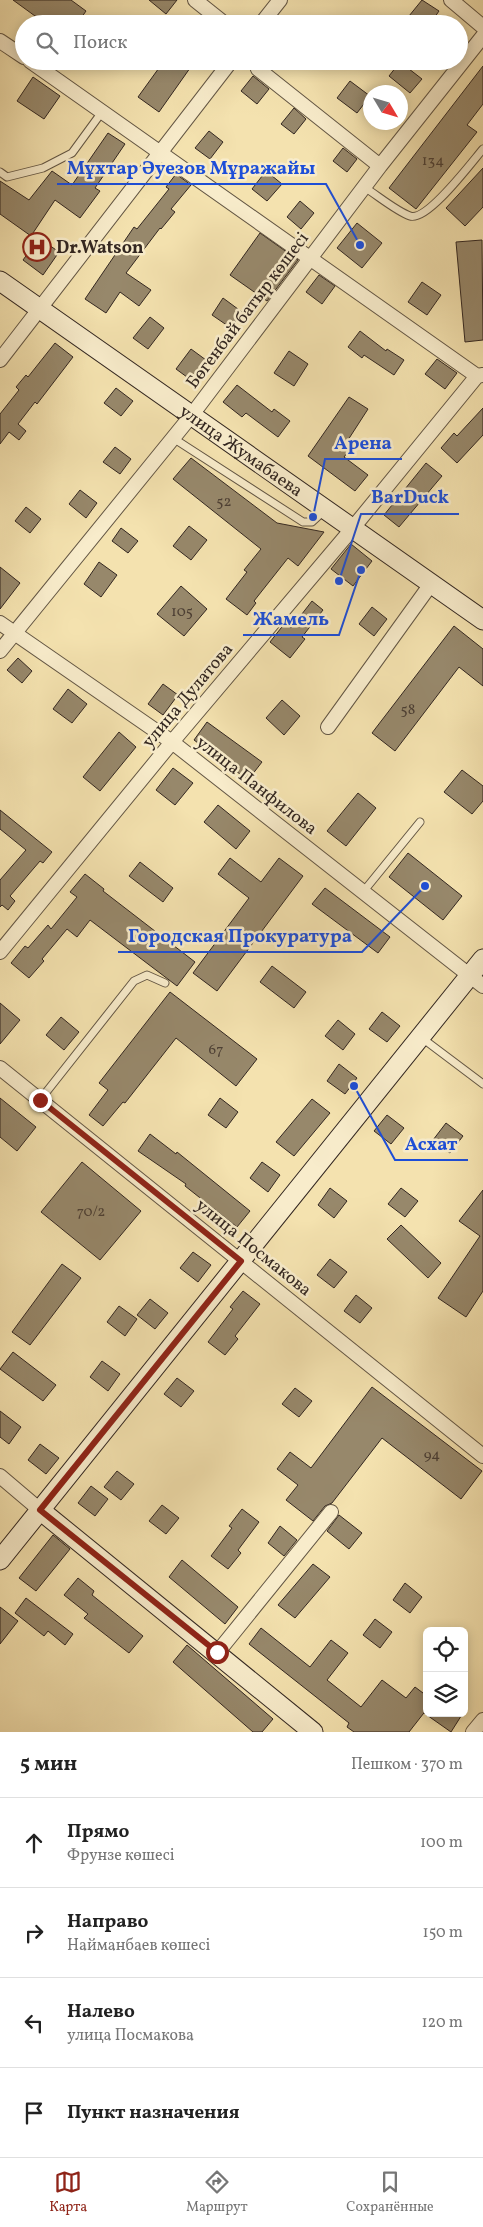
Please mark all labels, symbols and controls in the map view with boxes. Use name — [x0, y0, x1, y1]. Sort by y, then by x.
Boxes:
search box — [15, 15, 468, 70]
icon: search — [33, 29, 61, 57]
text: Поиск — [73, 30, 127, 56]
north arrow — [363, 85, 408, 130]
callout: Мұхтар Әуезов Мұражайы — [57, 150, 326, 184]
house number: 134 — [422, 151, 444, 172]
text: Мұхтар Әуезов Мұражайы — [67, 156, 315, 182]
street label: Бөгенбай батыр көшесі — [181, 227, 315, 394]
hospital icon: Dr.Watson — [22, 232, 52, 262]
place label: Dr.Watson — [56, 236, 144, 261]
street label: улица Жумабаева — [174, 400, 308, 504]
callout: Арена — [325, 425, 402, 459]
text: Арена — [334, 431, 392, 457]
callout: BarDuck — [361, 480, 459, 514]
text: BarDuck — [371, 485, 449, 511]
house number: 52 — [216, 492, 232, 513]
callout: Жамель — [243, 601, 339, 635]
house number: 105 — [171, 602, 193, 623]
text: Жамель — [253, 607, 329, 633]
street label: улица Дулатова — [137, 638, 240, 754]
house number: 58 — [401, 700, 415, 721]
street label: улица Панфилова — [190, 731, 322, 842]
callout: Городская Прокуратура — [118, 918, 362, 952]
text: Городская Прокуратура — [128, 924, 352, 950]
house number: 67 — [209, 1040, 223, 1061]
route end — [29, 1089, 52, 1112]
callout: Асхат — [395, 1126, 468, 1160]
text: Асхат — [405, 1132, 458, 1158]
street label: улица Посмакова — [190, 1193, 317, 1303]
house number: 70/2 — [77, 1202, 105, 1223]
house number: 94 — [424, 1445, 440, 1466]
map controls — [423, 1627, 468, 1717]
button: locate — [423, 1627, 468, 1672]
route start — [206, 1641, 229, 1664]
button: layers — [423, 1672, 468, 1717]
text: 5 мин — [20, 1750, 77, 1779]
text: Пешком · 370 m — [351, 1754, 463, 1776]
text: Прямо — [67, 1819, 129, 1845]
icon: ahead — [20, 1829, 48, 1857]
text: 100 m — [420, 1832, 463, 1854]
text: Фрунзе көшесі — [67, 1845, 175, 1867]
text: Направо — [67, 1909, 149, 1935]
icon: right — [20, 1919, 48, 1947]
text: 150 m — [422, 1922, 463, 1944]
text: Найманбаев көшесі — [67, 1935, 210, 1957]
text: Налево — [67, 1999, 135, 2025]
icon: left — [20, 2009, 48, 2037]
text: 120 m — [421, 2012, 463, 2034]
text: улица Посмакова — [67, 2025, 194, 2047]
icon: arrive — [20, 2099, 48, 2127]
text: Пункт назначения — [67, 2100, 240, 2126]
tab: Карта — [49, 2168, 87, 2217]
tab: Маршрут — [186, 2168, 248, 2217]
tab: Сохранённые — [346, 2168, 434, 2217]

